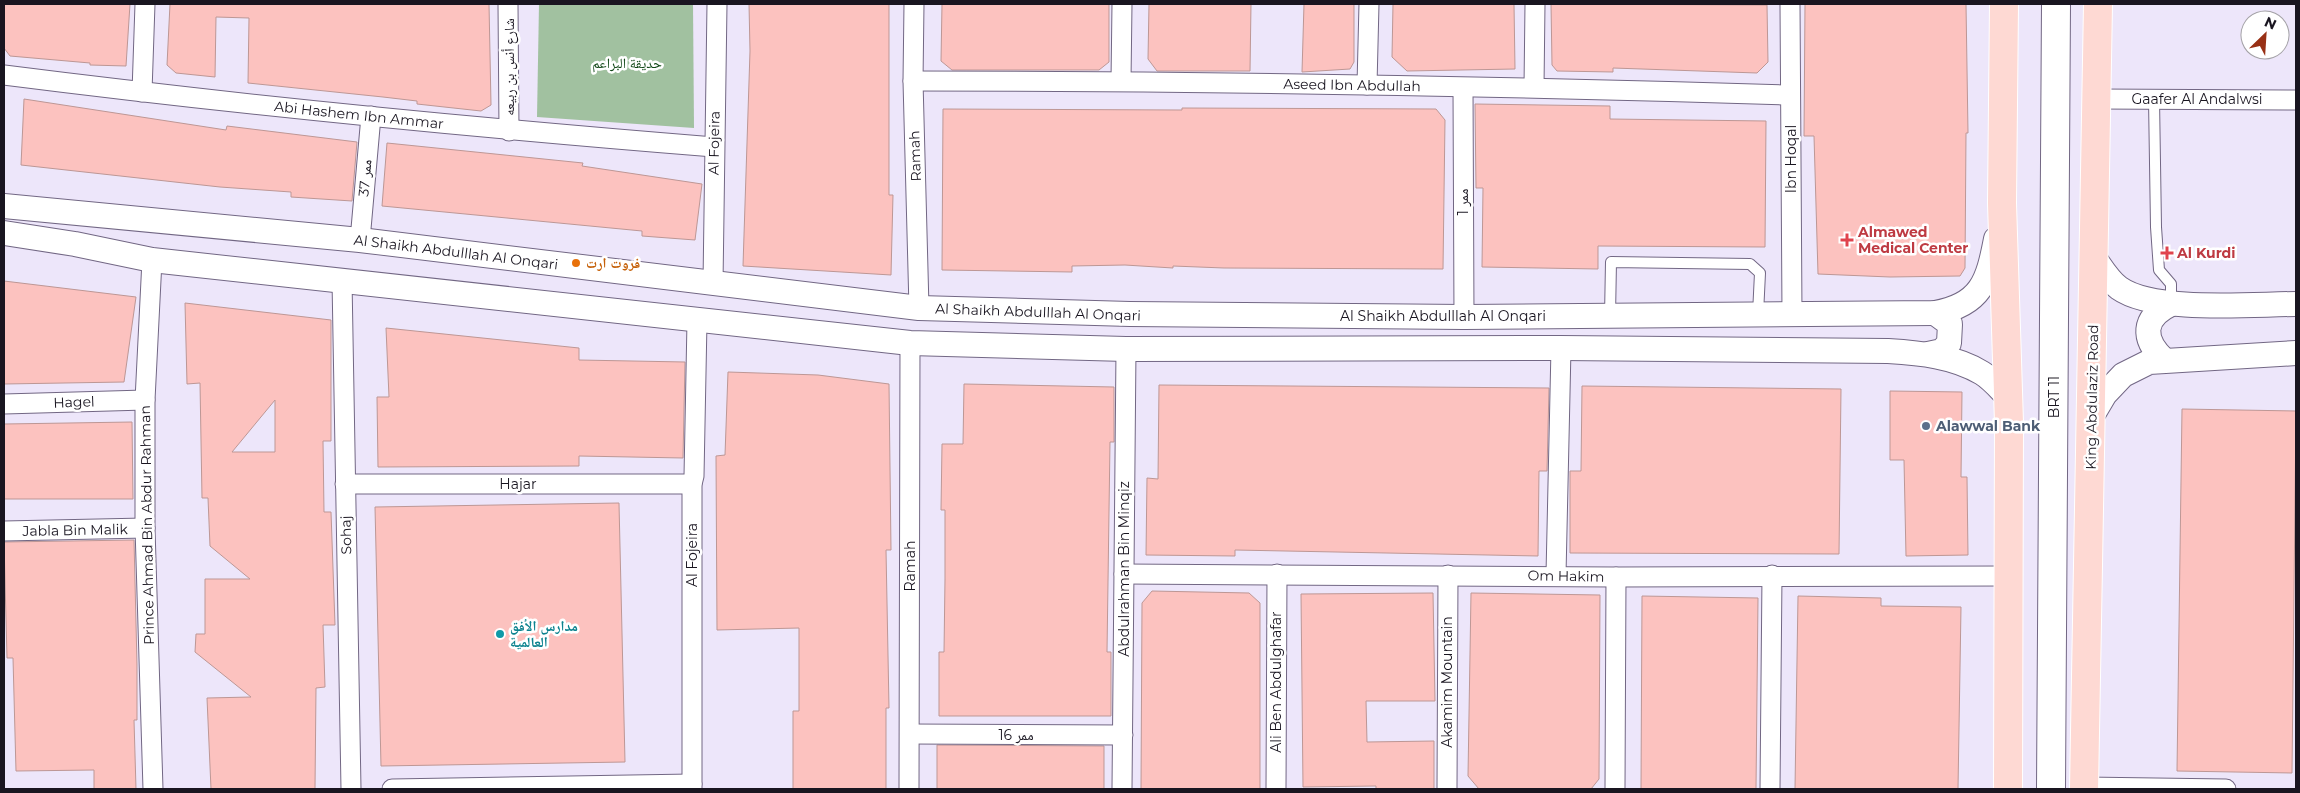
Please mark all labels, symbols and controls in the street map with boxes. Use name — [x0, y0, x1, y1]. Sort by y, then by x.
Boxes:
north arrow — [2240, 10, 2290, 60]
text: N — [2262, 13, 2279, 34]
street label: شارع أنس بن ربيعه — [500, 18, 519, 116]
park label: حديقة البراعم — [592, 54, 662, 73]
street label: Aseed Ibn Abdullah — [1283, 75, 1421, 95]
street label: Gaafer Al Andalwsi — [2131, 90, 2263, 108]
street label: Abi Hashem Ibn Ammar — [273, 97, 445, 133]
street label: Al Fojeira — [704, 111, 724, 175]
street label: Ibn Hoqal — [1782, 125, 1800, 193]
street label: Ramah — [905, 130, 925, 182]
street label: ممر 37 — [354, 159, 376, 197]
street label: ممر 1 — [1454, 189, 1472, 215]
place label: Almawed Medical Center — [1857, 223, 1968, 257]
street label: Al Shaikh Abdulllah Al Onqari — [353, 231, 559, 273]
marker: Almawed Medical Center — [1840, 233, 1854, 247]
place label: Al Kurdi — [2176, 244, 2235, 262]
marker: Al Kurdi — [2161, 247, 2173, 259]
place label: فروت ارت — [586, 254, 640, 272]
marker: فروت ارت — [570, 257, 582, 269]
street label: Al Shaikh Abdulllah Al Onqari — [935, 299, 1141, 325]
street label: Al Shaikh Abdulllah Al Onqari — [1340, 307, 1546, 325]
street label: King Abdulaziz Road — [2082, 324, 2102, 470]
street label: BRT 11 — [2045, 376, 2063, 418]
street label: Hagel — [53, 392, 95, 412]
street label: Prince Ahmad Bin Abdur Rahman — [136, 405, 158, 645]
place label: Alawwal Bank — [1935, 417, 2041, 435]
marker: Alawwal Bank — [1920, 420, 1932, 432]
street label: Hajar — [499, 475, 537, 493]
street label: Abdulrahman Bin Minqiz — [1115, 481, 1133, 657]
street label: Sohaj — [337, 515, 355, 555]
street label: Jabla Bin Malik — [21, 520, 128, 540]
street label: Al Fojeira — [683, 523, 701, 587]
street label: Ramah — [901, 541, 919, 591]
street label: Om Hakim — [1527, 566, 1605, 586]
street label: Ali Ben Abdulghafar — [1267, 611, 1285, 753]
street label: Akamim Mountain — [1438, 616, 1456, 748]
place label: مدارس الأفق العالمية — [510, 617, 578, 651]
marker: مدارس الأفق العالمية — [494, 628, 506, 640]
street label: ممر 16 — [998, 726, 1034, 744]

